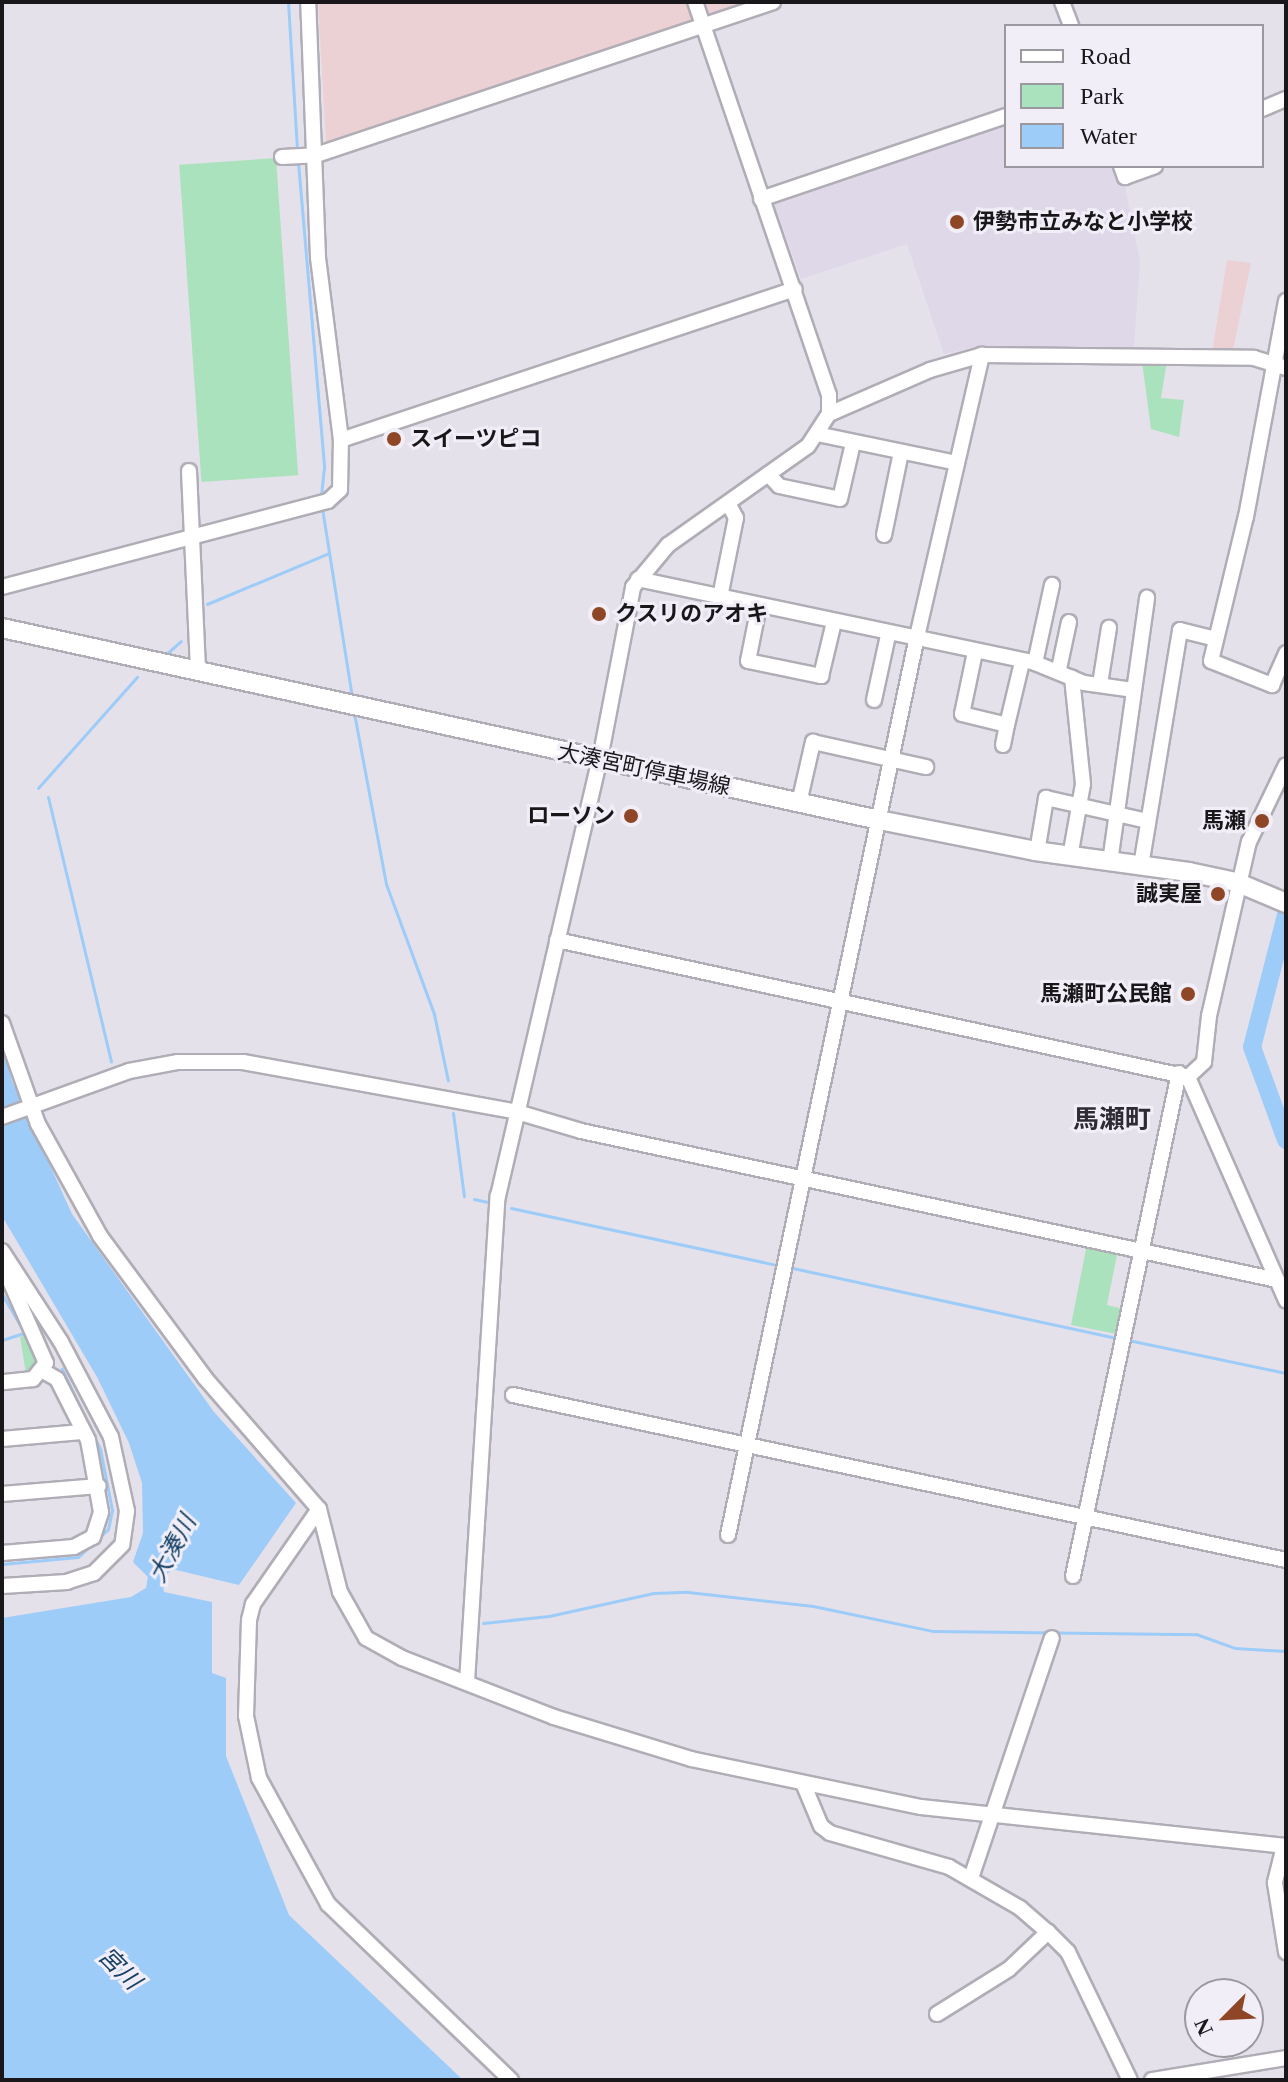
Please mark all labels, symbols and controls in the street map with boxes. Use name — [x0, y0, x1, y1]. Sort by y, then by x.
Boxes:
legend — [1004, 24, 1264, 168]
text: Road — [1080, 43, 1131, 69]
text: Park — [1080, 83, 1124, 109]
text: Water — [1080, 123, 1137, 149]
place label: 伊勢市立みなと小学校 — [973, 209, 1193, 235]
marker: 伊勢市立みなと小学校 — [948, 213, 966, 231]
place label: スイーツピコ — [410, 426, 542, 452]
marker: スイーツピコ — [385, 430, 403, 448]
place label: クスリのアオキ — [615, 601, 769, 627]
marker: クスリのアオキ — [590, 605, 608, 623]
street label: 大湊宮町停車場線 — [555, 738, 733, 800]
place label: ローソン — [527, 803, 615, 829]
marker: ローソン — [622, 807, 640, 825]
place label: 馬瀬 — [1202, 808, 1246, 834]
marker: 馬瀬 — [1253, 812, 1271, 830]
place label: 誠実屋 — [1136, 881, 1202, 907]
marker: 誠実屋 — [1209, 885, 1227, 903]
place label: 馬瀬町公民館 — [1040, 981, 1172, 1007]
marker: 馬瀬町公民館 — [1179, 985, 1197, 1003]
district label: 馬瀬町 — [1073, 1104, 1151, 1136]
water label: 大湊川 — [143, 1510, 203, 1588]
water label: 宮川 — [92, 1942, 146, 1996]
north arrow — [1184, 1978, 1264, 2058]
text: N — [1189, 2015, 1218, 2040]

